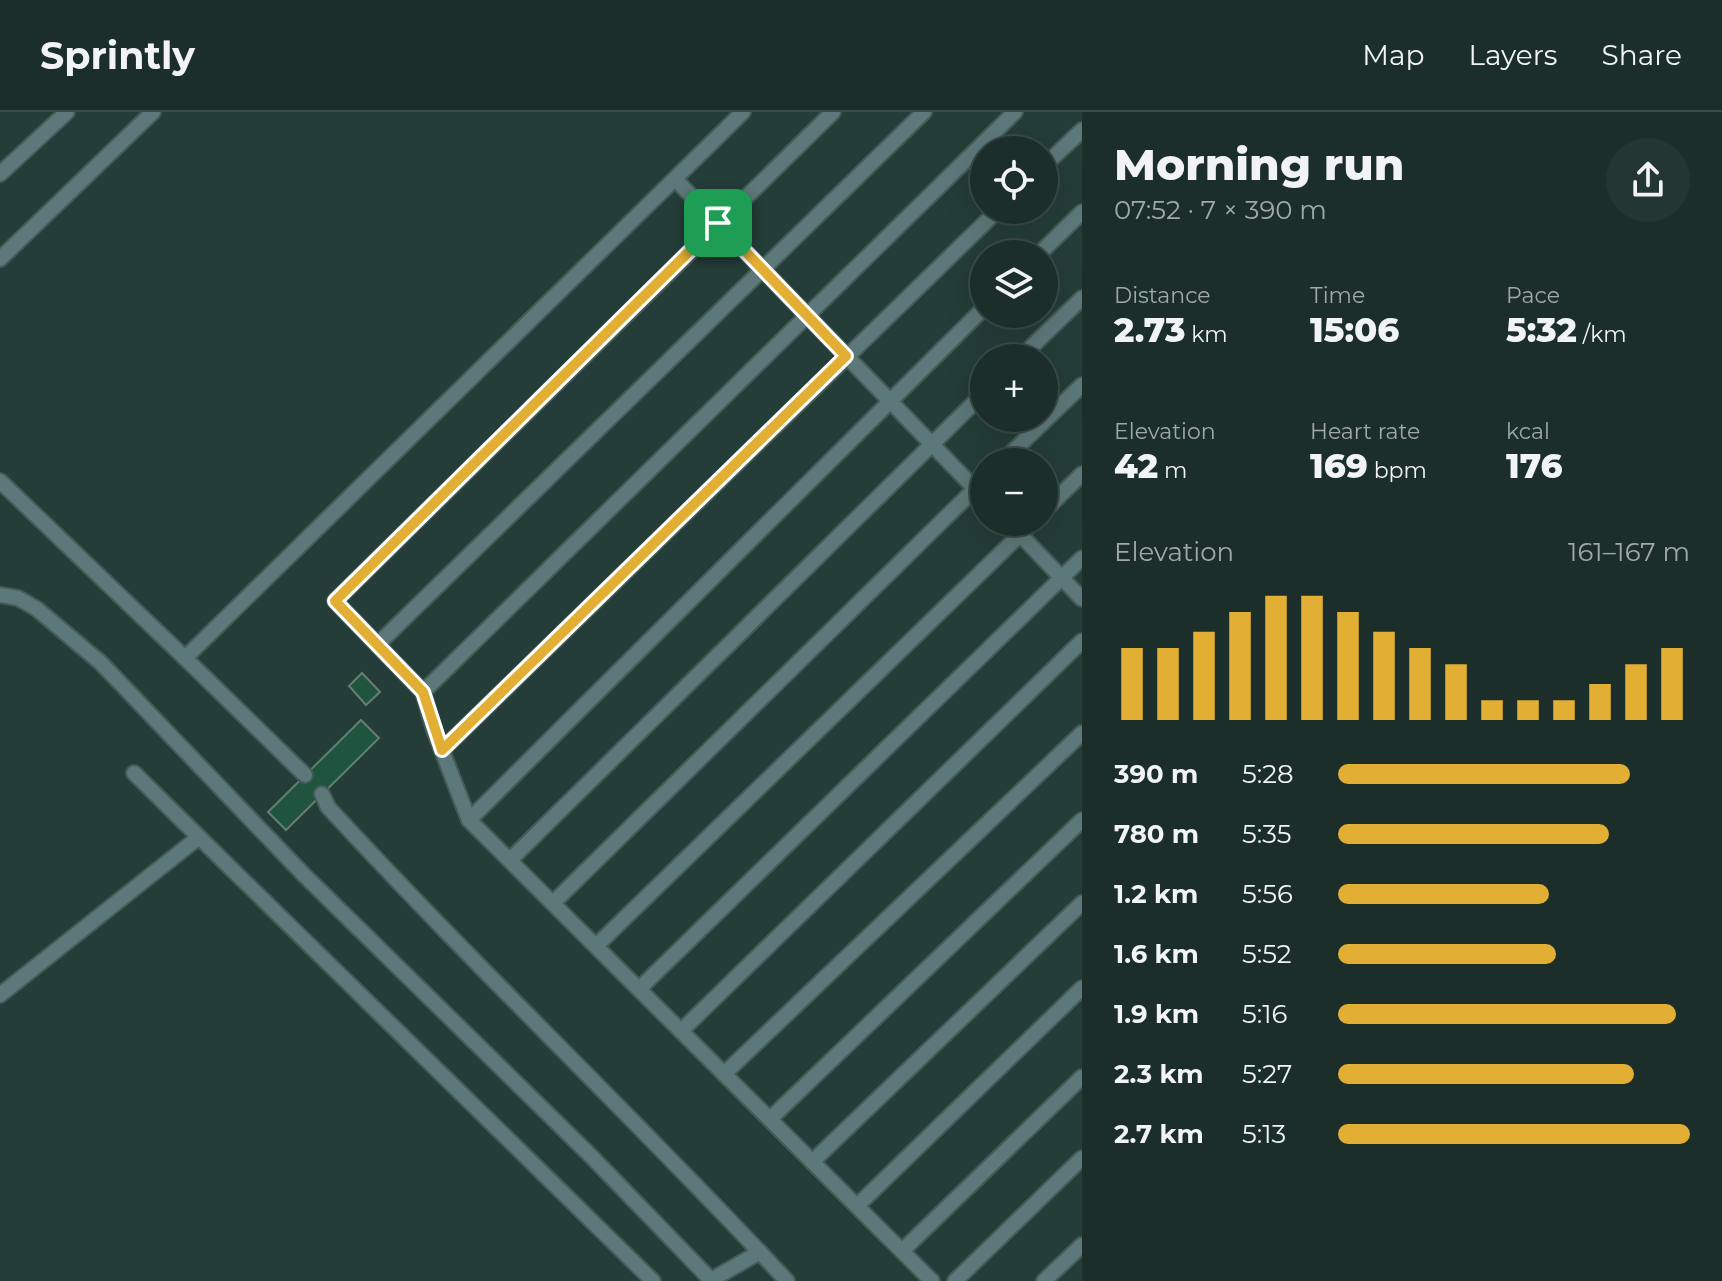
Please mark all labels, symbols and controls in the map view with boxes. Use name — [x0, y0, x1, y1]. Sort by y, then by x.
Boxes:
text: Sprintly — [40, 32, 195, 79]
text: Map — [1362, 38, 1425, 72]
text: Layers — [1469, 38, 1558, 72]
text: Share — [1602, 38, 1682, 72]
map controls — [970, 136, 1058, 536]
button: locate — [970, 136, 1058, 224]
text: Morning run — [1114, 137, 1404, 191]
button: share — [1606, 138, 1690, 222]
pin — [684, 189, 752, 257]
text: 07:52 · 7 × 390 m — [1114, 194, 1327, 226]
icon: arrive — [696, 201, 740, 245]
button: layers — [970, 240, 1058, 328]
text: Distance — [1114, 282, 1211, 309]
text: Time — [1310, 282, 1365, 309]
text: Pace — [1506, 282, 1560, 309]
text: 2.73 — [1114, 309, 1186, 351]
text: 15:06 — [1310, 309, 1399, 351]
text: 5:32 — [1506, 309, 1577, 351]
text: km — [1186, 321, 1228, 348]
text: /km — [1577, 321, 1627, 348]
button: + — [970, 344, 1058, 432]
text: Elevation — [1114, 418, 1216, 445]
text: Heart rate — [1310, 418, 1420, 445]
text: kcal — [1506, 418, 1550, 445]
text: 42 — [1114, 445, 1158, 487]
text: 169 — [1310, 445, 1368, 487]
text: 176 — [1506, 445, 1563, 487]
button: − — [970, 448, 1058, 536]
text: m — [1158, 457, 1187, 484]
text: bpm — [1368, 457, 1427, 484]
text: Elevation — [1114, 536, 1234, 568]
text: 161–167 m — [1568, 536, 1690, 568]
text: 390 m — [1114, 758, 1198, 790]
text: 5:28 — [1242, 758, 1294, 790]
text: 780 m — [1114, 818, 1199, 850]
text: 5:35 — [1242, 818, 1291, 850]
text: 1.2 km — [1114, 878, 1198, 910]
text: 5:56 — [1242, 878, 1293, 910]
text: 1.6 km — [1114, 938, 1199, 970]
text: 5:52 — [1242, 938, 1292, 970]
text: 1.9 km — [1114, 998, 1199, 1030]
text: 5:16 — [1242, 998, 1287, 1030]
text: 2.3 km — [1114, 1058, 1204, 1090]
text: 5:27 — [1242, 1058, 1292, 1090]
text: 2.7 km — [1114, 1118, 1204, 1150]
text: 5:13 — [1242, 1118, 1286, 1150]

